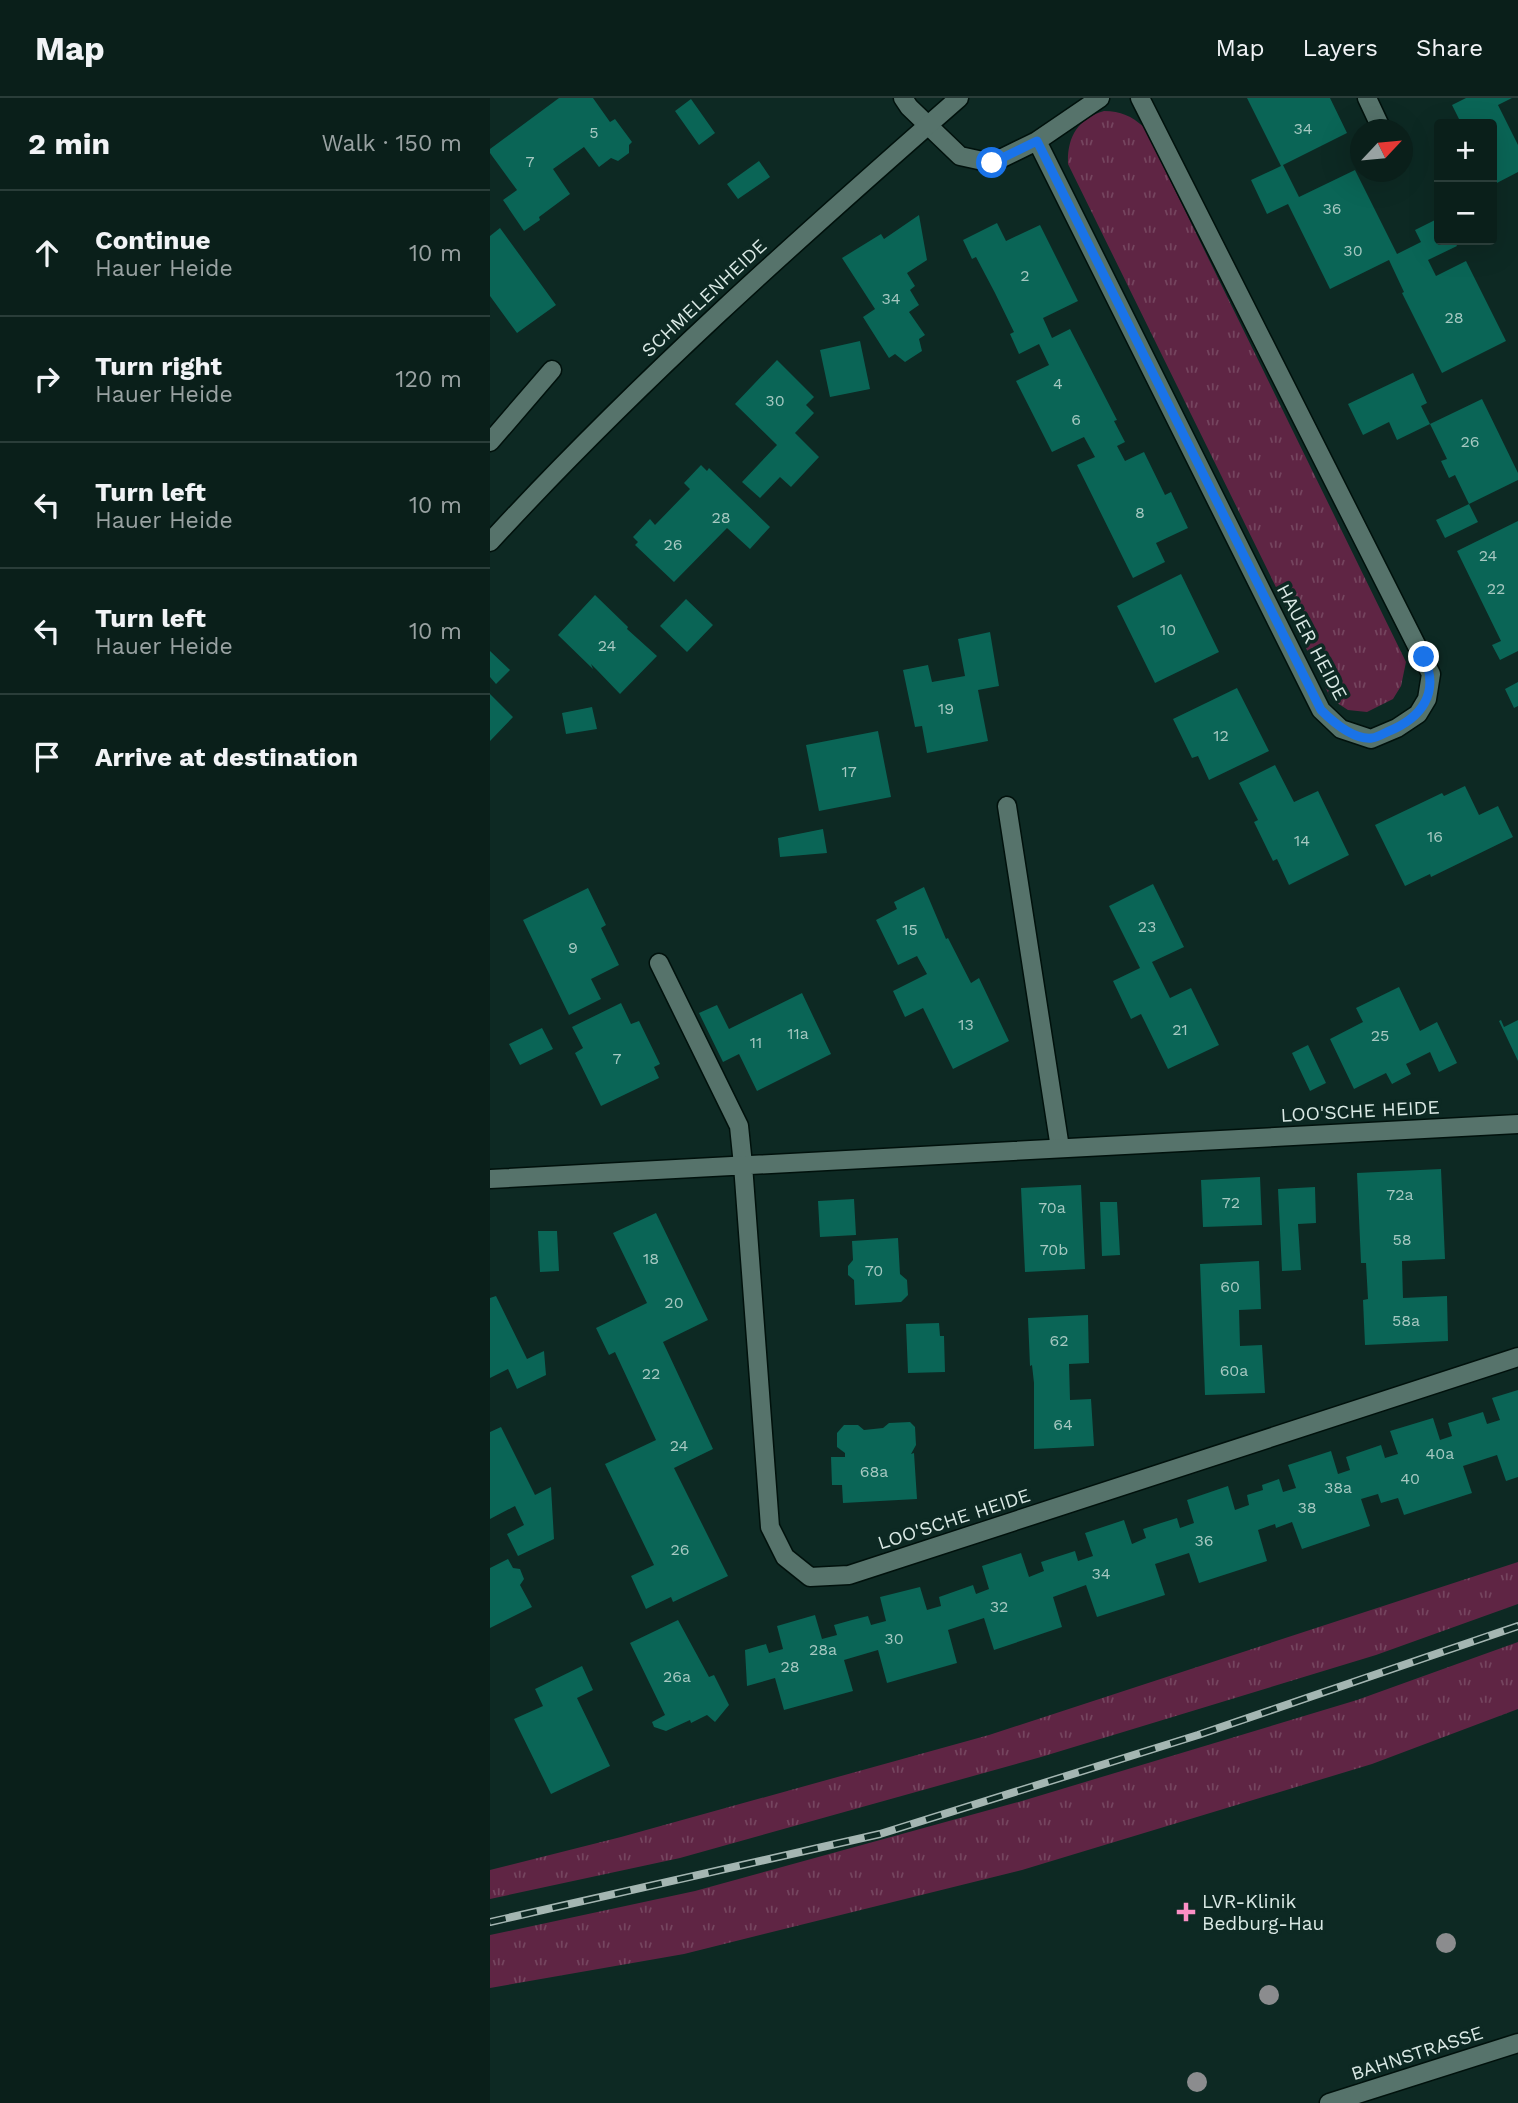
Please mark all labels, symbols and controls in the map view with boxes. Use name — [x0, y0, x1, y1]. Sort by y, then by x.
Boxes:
text: Map — [35, 29, 105, 68]
text: Map — [1216, 34, 1264, 62]
text: Layers — [1302, 34, 1378, 62]
text: Share — [1416, 34, 1483, 62]
house number: 34 — [1293, 119, 1313, 138]
north arrow — [1350, 119, 1413, 182]
map controls — [1434, 119, 1497, 245]
button: + — [1434, 119, 1497, 182]
house number: 5 — [589, 123, 599, 142]
text: 2 min — [28, 126, 110, 161]
text: Walk · 150 m — [321, 130, 462, 157]
route start — [976, 147, 1007, 178]
house number: 7 — [526, 152, 535, 171]
button: − — [1434, 182, 1497, 245]
house number: 36 — [1322, 199, 1342, 218]
text: Continue — [95, 225, 211, 255]
icon: ahead — [28, 234, 66, 272]
street label: SCHMELENHEIDE — [637, 234, 771, 362]
text: 10 m — [409, 240, 462, 267]
house number: 30 — [1343, 241, 1363, 260]
text: Hauer Heide — [95, 255, 233, 282]
house number: 2 — [1020, 266, 1030, 285]
house number: 34 — [881, 289, 901, 308]
house number: 28 — [1444, 308, 1464, 327]
text: Turn right — [95, 351, 222, 381]
icon: right — [28, 360, 66, 398]
text: 120 m — [396, 366, 462, 393]
house number: 4 — [1053, 374, 1063, 393]
text: Hauer Heide — [95, 381, 233, 408]
house number: 30 — [765, 391, 785, 410]
house number: 6 — [1071, 410, 1081, 429]
house number: 26 — [1460, 432, 1480, 451]
text: Turn left — [95, 477, 206, 507]
icon: left — [28, 486, 66, 524]
text: 10 m — [409, 492, 462, 519]
house number: 8 — [1135, 503, 1145, 522]
text: Hauer Heide — [95, 507, 233, 534]
house number: 28 — [711, 508, 731, 527]
house number: 26 — [663, 535, 683, 554]
house number: 24 — [1479, 546, 1498, 565]
house number: 22 — [1487, 579, 1505, 598]
street label: HAUER HEIDE — [1272, 580, 1352, 704]
text: Turn left — [95, 603, 206, 633]
icon: left — [28, 612, 66, 650]
text: 10 m — [409, 618, 462, 645]
house number: 10 — [1160, 620, 1176, 639]
text: Hauer Heide — [95, 633, 233, 660]
house number: 24 — [598, 636, 617, 655]
route end — [1408, 641, 1439, 672]
house number: 19 — [938, 699, 954, 718]
house number: 12 — [1213, 726, 1229, 745]
icon: arrive — [28, 738, 66, 776]
text: Arrive at destination — [95, 742, 358, 772]
house number: 17 — [841, 762, 857, 781]
house number: 16 — [1427, 827, 1443, 846]
house number: 14 — [1294, 831, 1310, 850]
house number: 23 — [1138, 917, 1156, 936]
house number: 15 — [902, 920, 918, 939]
house number: 9 — [568, 938, 578, 957]
house number: 13 — [958, 1015, 974, 1034]
house number: 21 — [1172, 1020, 1188, 1039]
house number: 11a — [787, 1024, 809, 1043]
house number: 25 — [1371, 1026, 1389, 1045]
house number: 11 — [750, 1033, 762, 1052]
house number: 7 — [613, 1049, 622, 1068]
street label: LOO'SCHE HEIDE — [1280, 1095, 1440, 1127]
house number: 72a — [1386, 1185, 1414, 1204]
house number: 72 — [1222, 1193, 1240, 1212]
house number: 70a — [1038, 1198, 1066, 1217]
house number: 58 — [1392, 1230, 1412, 1249]
house number: 70b — [1040, 1240, 1068, 1259]
house number: 18 — [643, 1249, 659, 1268]
house number: 70 — [865, 1261, 883, 1280]
house number: 60 — [1220, 1277, 1240, 1296]
house number: 20 — [664, 1293, 684, 1312]
house number: 58a — [1392, 1311, 1420, 1330]
house number: 62 — [1049, 1331, 1069, 1350]
house number: 60a — [1220, 1361, 1248, 1380]
house number: 22 — [642, 1364, 660, 1383]
house number: 64 — [1053, 1415, 1073, 1434]
house number: 24 — [670, 1436, 689, 1455]
house number: 40a — [1426, 1444, 1454, 1463]
house number: 68a — [860, 1462, 888, 1481]
house number: 40 — [1400, 1469, 1420, 1488]
house number: 38a — [1324, 1478, 1352, 1497]
street label: LOO'SCHE HEIDE — [875, 1483, 1033, 1555]
house number: 38 — [1297, 1498, 1317, 1517]
house number: 36 — [1194, 1531, 1214, 1550]
house number: 26 — [670, 1540, 690, 1559]
house number: 34 — [1091, 1564, 1111, 1583]
house number: 32 — [990, 1597, 1008, 1616]
house number: 30 — [884, 1629, 904, 1648]
house number: 28a — [809, 1640, 837, 1659]
house number: 28 — [780, 1657, 800, 1676]
house number: 26a — [663, 1667, 691, 1686]
place label: LVR-Klinik Bedburg-Hau — [1202, 1890, 1324, 1935]
marker: LVR-Klinik Bedburg-Hau — [1176, 1902, 1196, 1922]
street label: BAHNSTRASSE — [1348, 2021, 1486, 2085]

